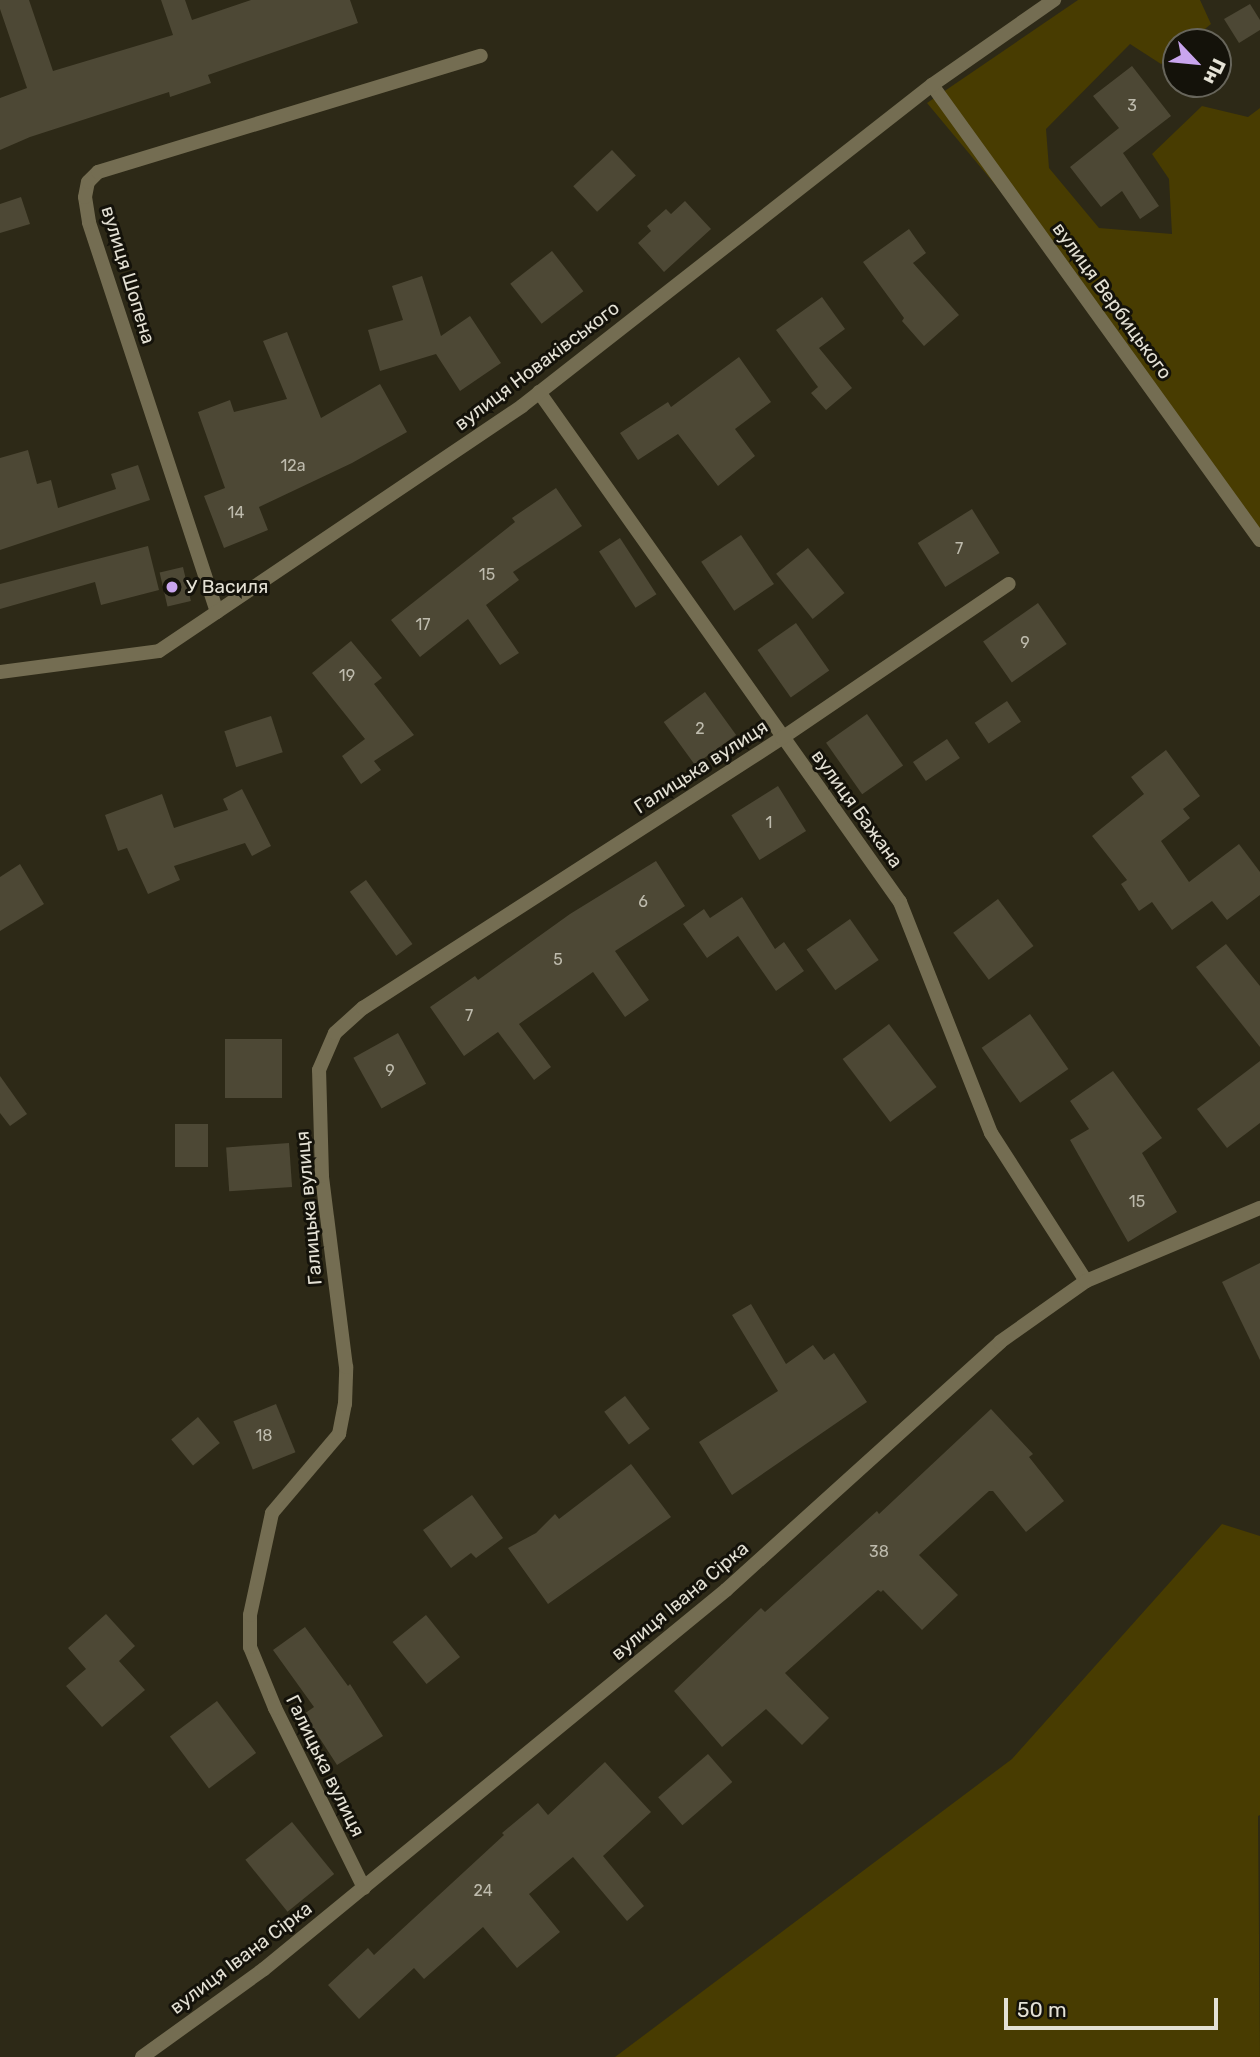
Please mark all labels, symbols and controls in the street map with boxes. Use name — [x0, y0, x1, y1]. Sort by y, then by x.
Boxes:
north arrow — [1162, 28, 1232, 98]
text: Пн — [1198, 55, 1231, 88]
house number: 3 — [1127, 96, 1137, 116]
street label: вулиця Шопена — [96, 203, 160, 347]
street label: вулиця Вербицького — [1048, 218, 1176, 384]
street label: вулиця Новаківського — [450, 297, 624, 435]
house number: 12а — [280, 456, 306, 476]
house number: 14 — [228, 503, 244, 523]
house number: 7 — [955, 539, 963, 559]
house number: 15 — [479, 565, 495, 585]
place label: У Василя — [186, 576, 268, 598]
marker: У Василя — [164, 579, 180, 595]
house number: 17 — [415, 615, 431, 635]
house number: 9 — [1020, 633, 1030, 653]
house number: 19 — [339, 666, 355, 686]
street label: Галицька вулиця — [630, 715, 772, 819]
house number: 2 — [695, 719, 705, 739]
street label: вулиця Бажана — [807, 746, 907, 872]
house number: 1 — [766, 813, 772, 833]
house number: 6 — [638, 892, 648, 912]
house number: 5 — [553, 950, 563, 970]
house number: 7 — [465, 1006, 473, 1026]
house number: 9 — [385, 1061, 395, 1081]
street label: Галицька вулиця — [291, 1130, 327, 1286]
house number: 15 — [1129, 1192, 1145, 1212]
house number: 18 — [255, 1426, 273, 1446]
street label: вулиця Івана Сірка — [607, 1537, 753, 1665]
house number: 38 — [869, 1542, 889, 1562]
street label: Галицька вулиця — [281, 1691, 369, 1841]
house number: 24 — [473, 1881, 493, 1901]
street label: вулиця Івана Сірка — [165, 1897, 317, 2019]
scale bar — [1008, 1983, 1222, 2027]
text: 50 m — [1017, 1997, 1067, 2022]

